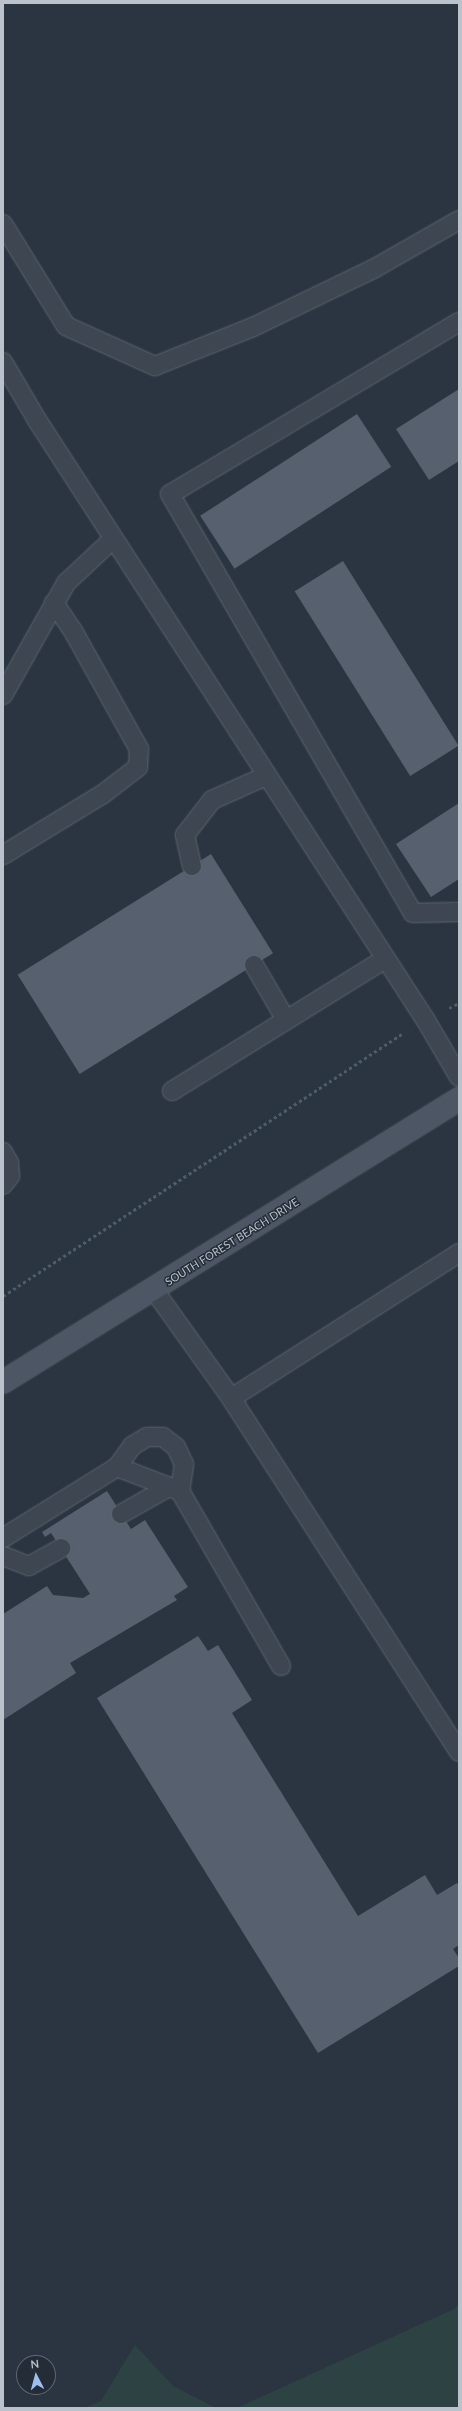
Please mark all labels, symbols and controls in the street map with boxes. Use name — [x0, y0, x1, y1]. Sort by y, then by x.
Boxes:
street label: SOUTH FOREST BEACH DRIVE — [163, 1195, 301, 1289]
north arrow — [16, 2355, 56, 2395]
text: N — [30, 2357, 40, 2370]

